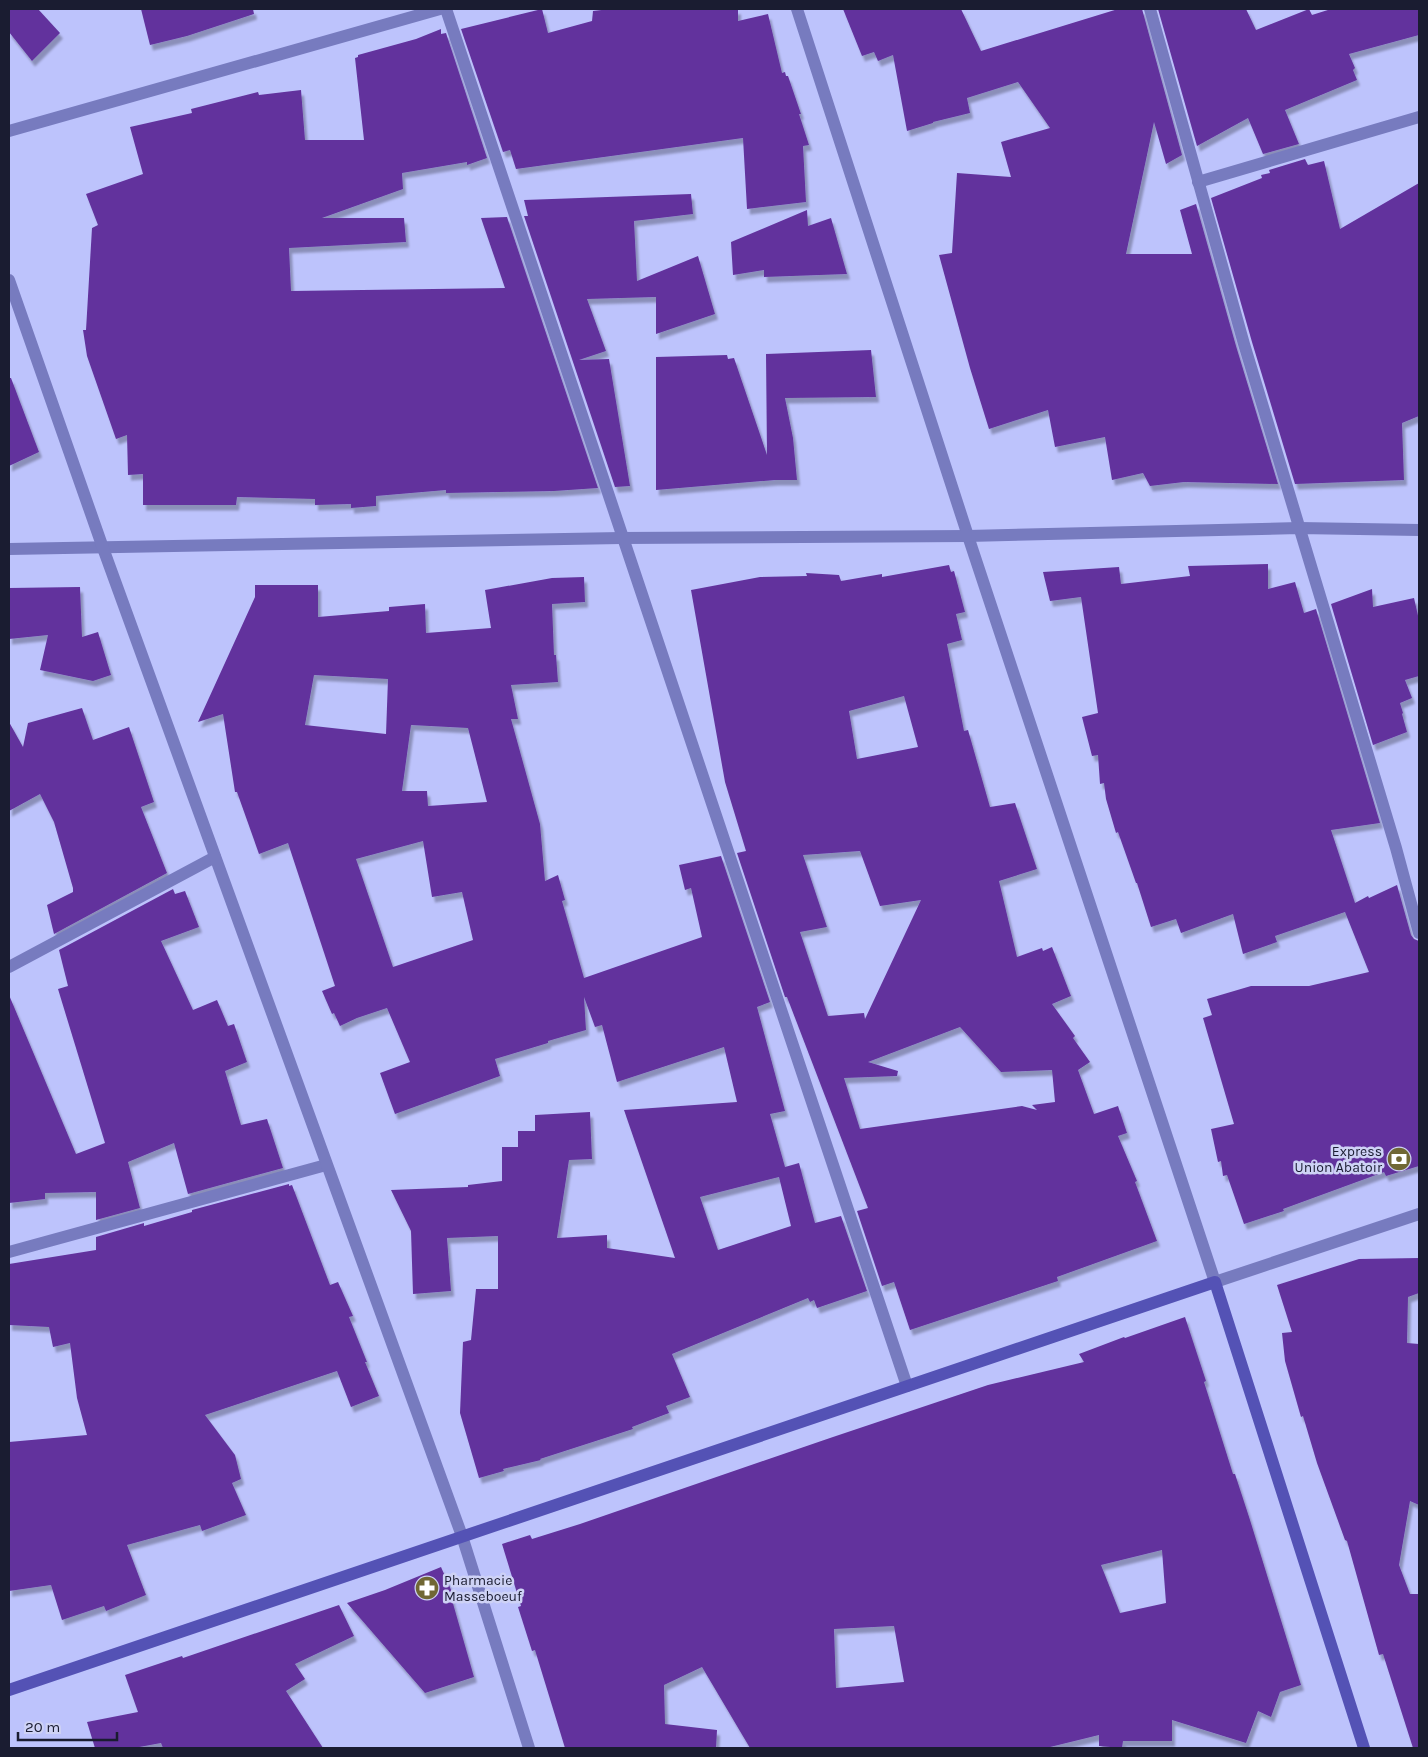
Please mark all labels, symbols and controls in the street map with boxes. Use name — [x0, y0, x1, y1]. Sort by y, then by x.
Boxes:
place label: Express Union Abatoir — [1295, 1143, 1383, 1176]
bank icon: Express Union Abatoir — [1386, 1146, 1412, 1172]
place label: Pharmacie Masseboeuf — [444, 1572, 522, 1605]
pharmacy icon: Pharmacie Masseboeuf — [414, 1575, 440, 1601]
scale bar — [18, 1710, 116, 1742]
text: 20 m — [25, 1718, 60, 1736]

